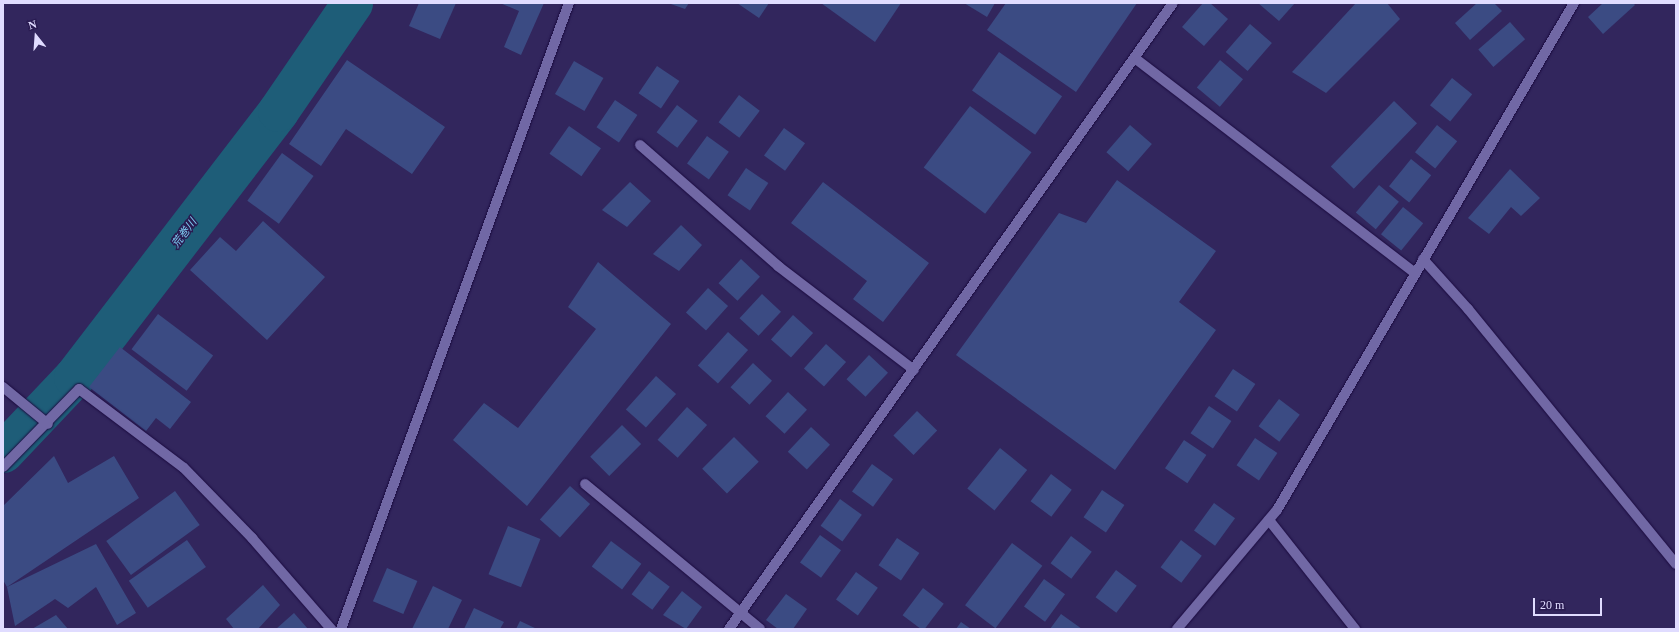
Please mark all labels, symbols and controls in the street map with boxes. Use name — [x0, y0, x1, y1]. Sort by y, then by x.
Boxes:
north arrow — [16, 16, 56, 56]
text: N — [27, 18, 38, 31]
water label: 荒巻川 — [169, 216, 199, 250]
scale bar — [1535, 590, 1604, 616]
text: 20 m — [1540, 598, 1564, 612]

